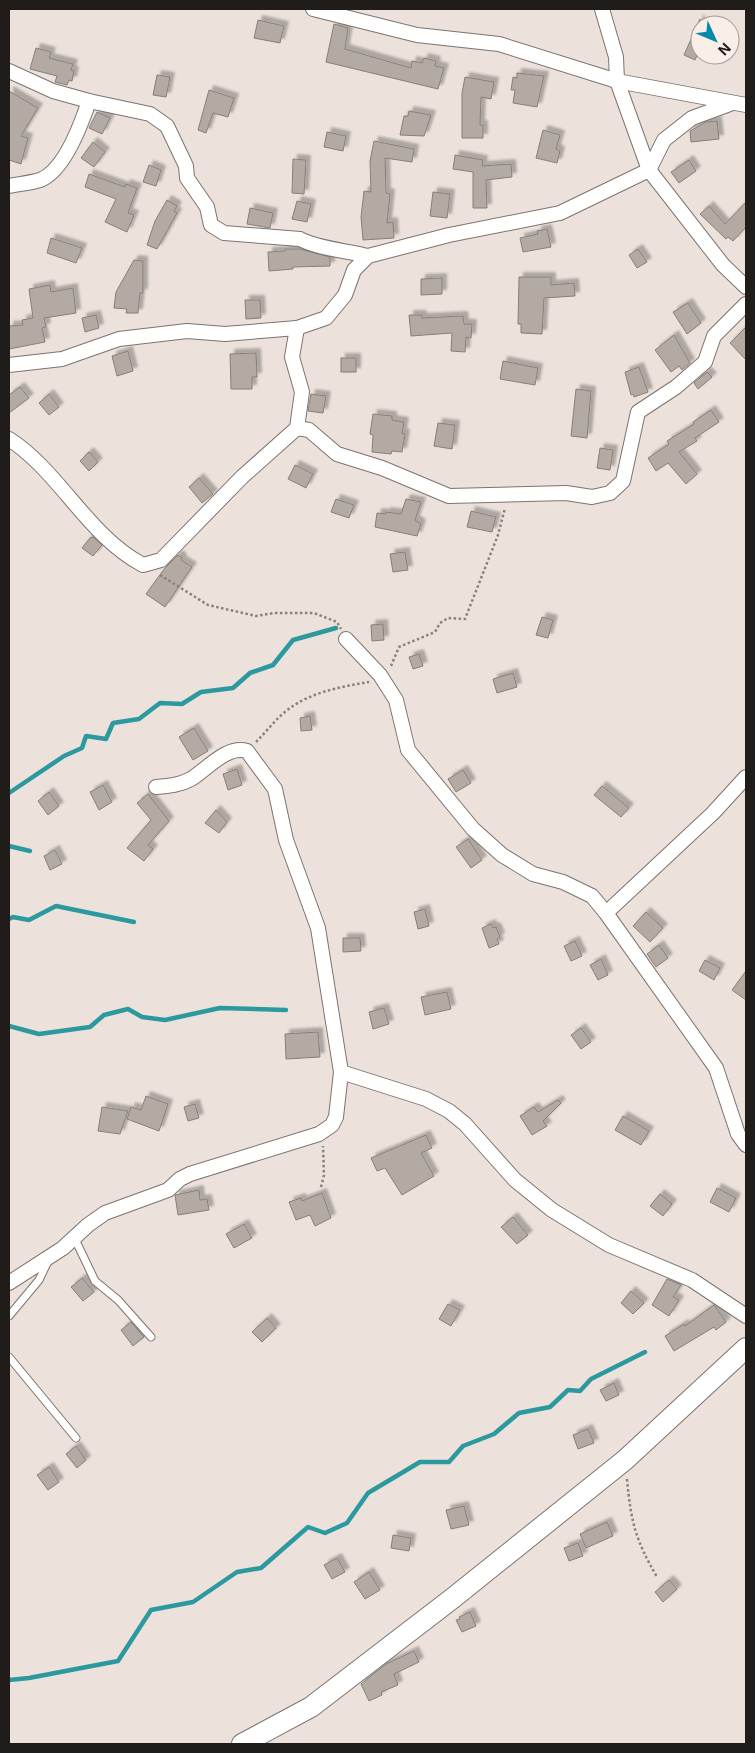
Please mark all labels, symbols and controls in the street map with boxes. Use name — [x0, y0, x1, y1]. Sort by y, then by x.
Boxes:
north arrow — [690, 15, 740, 65]
text: N — [715, 40, 735, 59]

